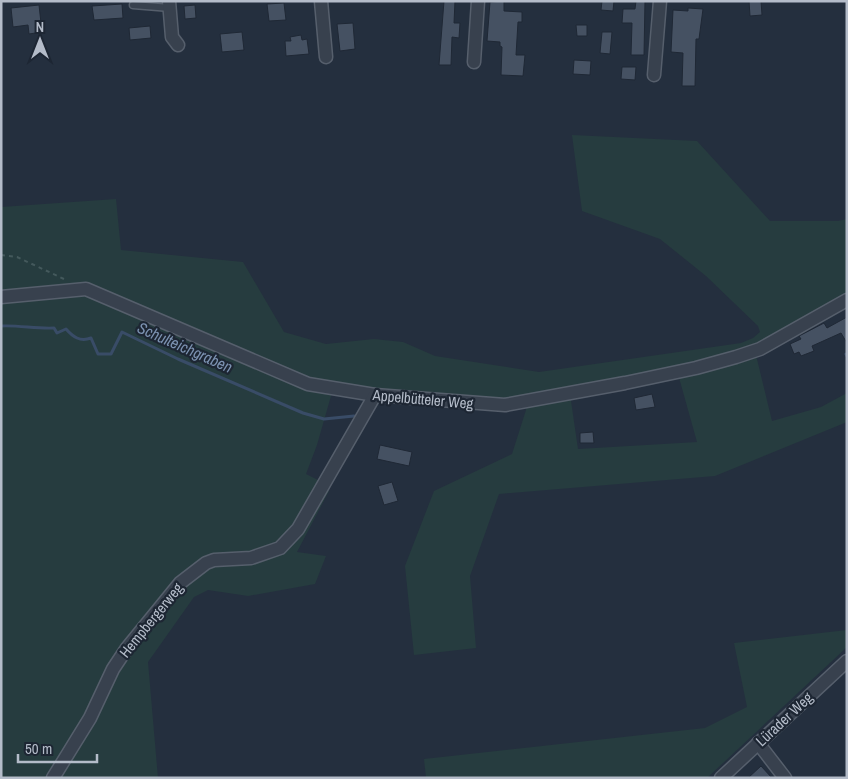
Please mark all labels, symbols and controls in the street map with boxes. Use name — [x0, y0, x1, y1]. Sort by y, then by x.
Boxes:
north arrow — [15, 15, 65, 65]
text: N — [36, 18, 44, 36]
water label: Schulteichgraben — [134, 316, 236, 378]
street label: Appelbütteler Weg — [371, 384, 474, 414]
street label: Hempbergerweg — [114, 578, 188, 662]
street label: Lürader Weg — [751, 687, 817, 751]
scale bar — [18, 732, 96, 764]
text: 50 m — [25, 738, 52, 759]

